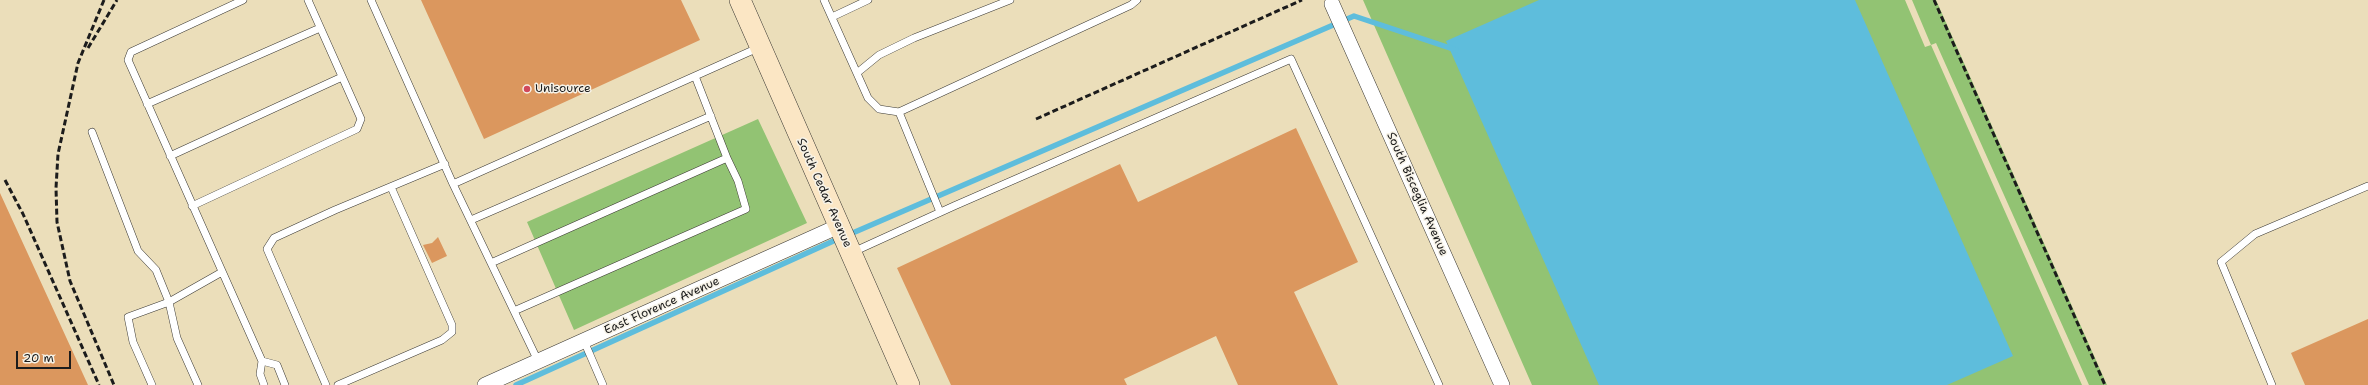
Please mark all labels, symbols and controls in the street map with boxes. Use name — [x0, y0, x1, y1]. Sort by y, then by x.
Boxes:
place label: Unisource — [535, 82, 591, 96]
marker: Unisource — [522, 84, 532, 94]
street label: South Bisceglia Avenue — [1383, 130, 1451, 258]
street label: South Cedar Avenue — [793, 136, 855, 250]
street label: East Florence Avenue — [602, 274, 722, 338]
scale bar — [18, 343, 73, 369]
text: 20 m — [23, 350, 54, 366]

